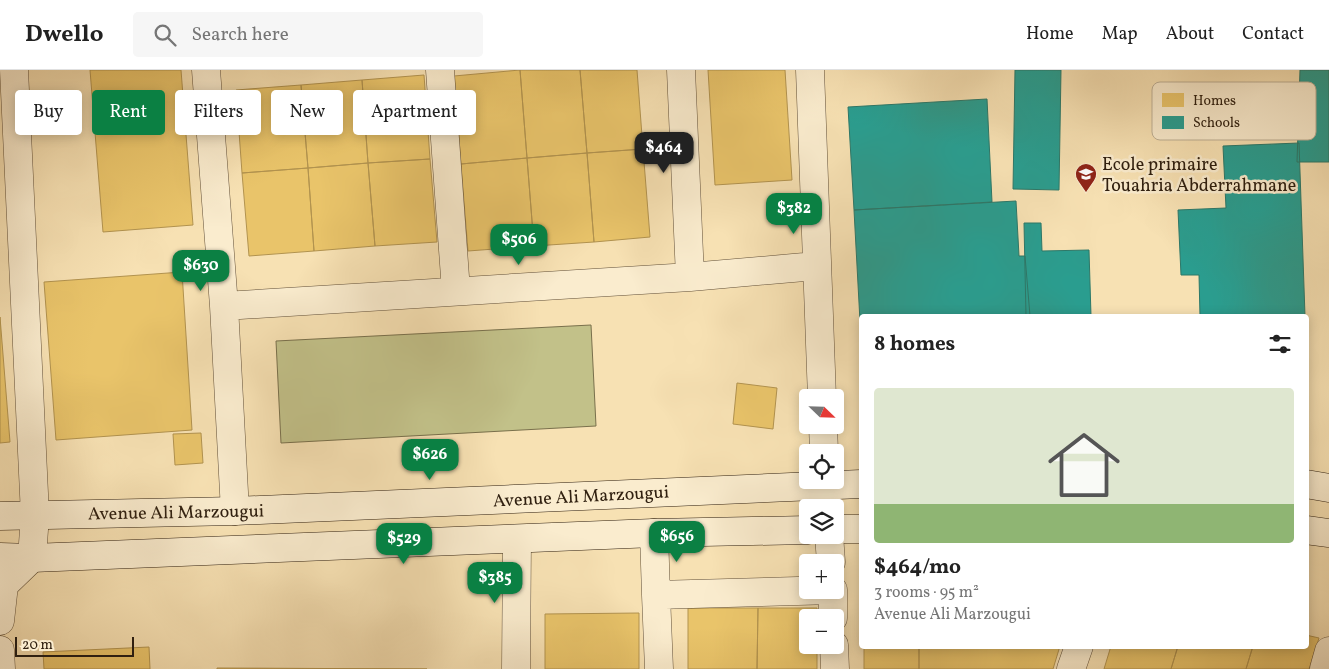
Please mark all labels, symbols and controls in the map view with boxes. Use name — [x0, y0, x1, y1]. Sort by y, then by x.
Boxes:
search box — [133, 12, 483, 57]
text: Dwello — [25, 18, 103, 52]
icon: search — [151, 21, 179, 49]
text: Search here — [191, 22, 289, 48]
text: Home — [1026, 22, 1074, 47]
text: Map — [1102, 22, 1138, 47]
text: About — [1166, 22, 1214, 47]
text: Contact — [1242, 22, 1304, 47]
legend — [1152, 82, 1316, 140]
chip: Buy — [15, 90, 82, 135]
chip: Rent — [92, 90, 165, 135]
chip: Filters — [175, 90, 261, 135]
chip: New — [271, 90, 343, 135]
chip: Apartment — [353, 90, 476, 135]
text: Homes — [1193, 92, 1236, 111]
text: Schools — [1193, 114, 1240, 133]
pin: $464 — [634, 132, 694, 174]
text: $464 — [646, 137, 682, 159]
place label: Ecole primaire Touahria Abderrahmane — [1102, 153, 1296, 199]
school or university icon: Ecole primaire Touahria Abderrahmane — [1074, 162, 1098, 193]
pin: $382 — [764, 192, 824, 235]
text: $382 — [777, 198, 811, 220]
pin: $506 — [489, 224, 549, 266]
text: $506 — [501, 229, 537, 251]
pin: $630 — [171, 250, 231, 292]
text: $630 — [183, 255, 219, 277]
text: 8 homes — [874, 330, 955, 359]
icon: filters — [1266, 330, 1294, 358]
north arrow — [799, 389, 844, 434]
map controls — [799, 389, 844, 654]
icon: home — [1039, 420, 1129, 510]
pin: $626 — [400, 438, 460, 481]
text: $626 — [413, 444, 447, 466]
button: locate — [799, 444, 844, 489]
street label: Avenue Ali Marzougui — [492, 480, 670, 515]
street label: Avenue Ali Marzougui — [88, 499, 264, 528]
button: layers — [799, 499, 844, 544]
pin: $656 — [647, 520, 707, 563]
pin: $529 — [374, 522, 434, 565]
text: $656 — [660, 526, 694, 548]
text: $529 — [387, 528, 421, 550]
text: $464/mo — [874, 553, 961, 582]
button: + — [799, 554, 844, 599]
pin: $385 — [465, 562, 525, 604]
text: $385 — [478, 567, 512, 589]
text: 3 rooms · 95 m² — [874, 582, 979, 604]
text: Avenue Ali Marzougui — [874, 604, 1031, 626]
button: − — [799, 609, 844, 654]
scale bar — [15, 634, 134, 657]
text: 20 m — [22, 636, 53, 655]

